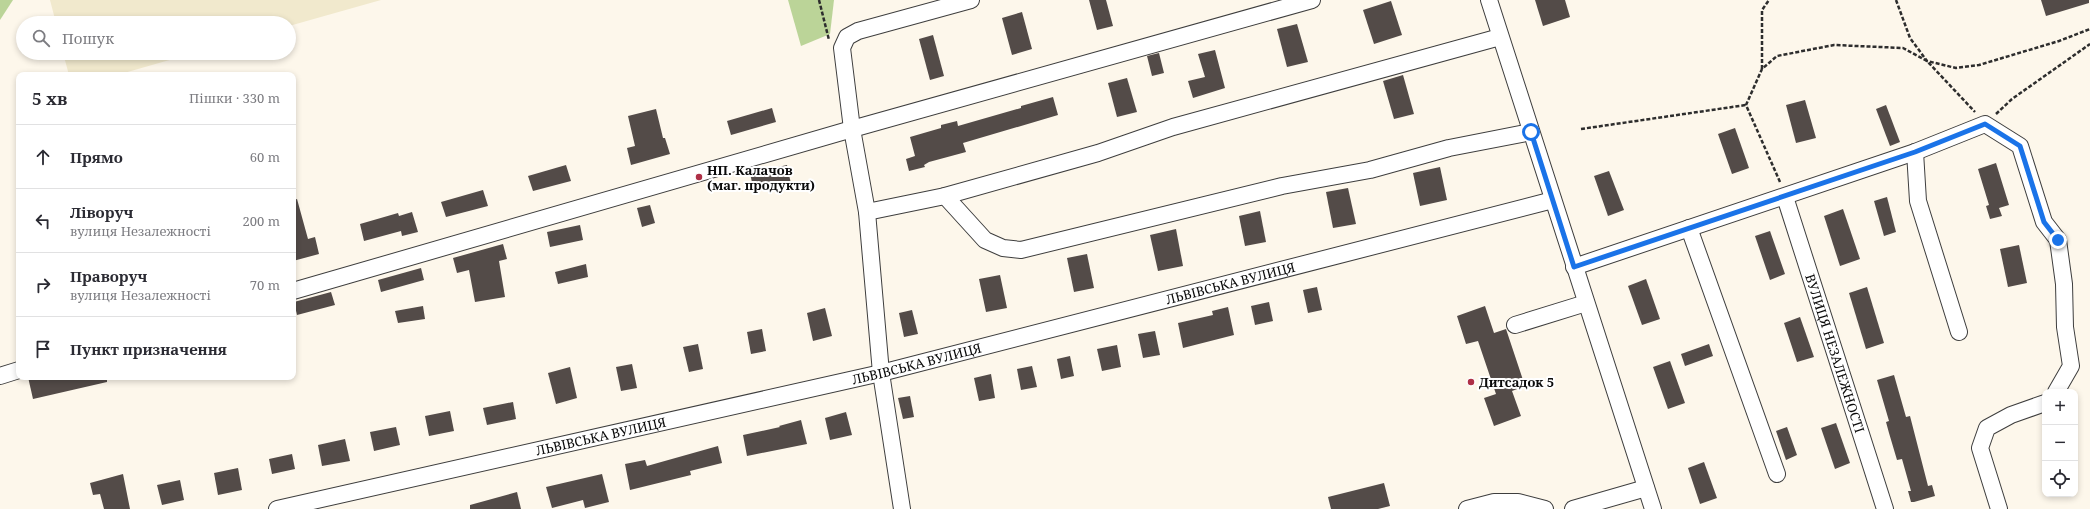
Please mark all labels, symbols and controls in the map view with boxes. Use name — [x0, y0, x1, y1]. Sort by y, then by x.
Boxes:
search box — [16, 16, 296, 60]
icon: search — [30, 27, 52, 49]
text: Пошук — [62, 28, 114, 48]
text: 5 хв — [32, 87, 67, 110]
text: Пішки · 330 m — [189, 89, 280, 107]
route start — [1522, 123, 1540, 141]
icon: ahead — [32, 146, 54, 168]
text: Прямо — [70, 147, 123, 167]
text: 60 m — [250, 148, 280, 166]
place label: НП. Калачов (маг. продукти) — [707, 161, 815, 194]
marker: НП. Калачов (маг. продукти) — [694, 172, 704, 182]
text: Ліворуч — [70, 202, 133, 222]
icon: left — [32, 210, 54, 232]
text: 200 m — [243, 212, 280, 230]
text: вулиця Незалежності — [70, 222, 211, 240]
route end — [2049, 231, 2067, 249]
street label: ЛЬВІВСЬКА ВУЛИЦЯ — [1164, 258, 1298, 308]
text: Праворуч — [70, 266, 147, 286]
street label: ВУЛИЦЯ НЕЗАЛЕЖНОСТІ — [1801, 271, 1869, 435]
icon: right — [32, 274, 54, 296]
text: 70 m — [250, 276, 280, 294]
text: вулиця Незалежності — [70, 286, 211, 304]
icon: arrive — [32, 338, 54, 360]
street label: ЛЬВІВСЬКА ВУЛИЦЯ — [850, 338, 984, 388]
text: Пункт призначення — [70, 339, 227, 359]
place label: Дитсадок 5 — [1479, 373, 1554, 391]
marker: Дитсадок 5 — [1466, 377, 1476, 387]
map controls — [2042, 389, 2078, 497]
button: + — [2042, 389, 2078, 425]
street label: ЛЬВІВСЬКА ВУЛИЦЯ — [534, 413, 668, 459]
button: − — [2042, 425, 2078, 461]
button: locate — [2042, 461, 2078, 497]

